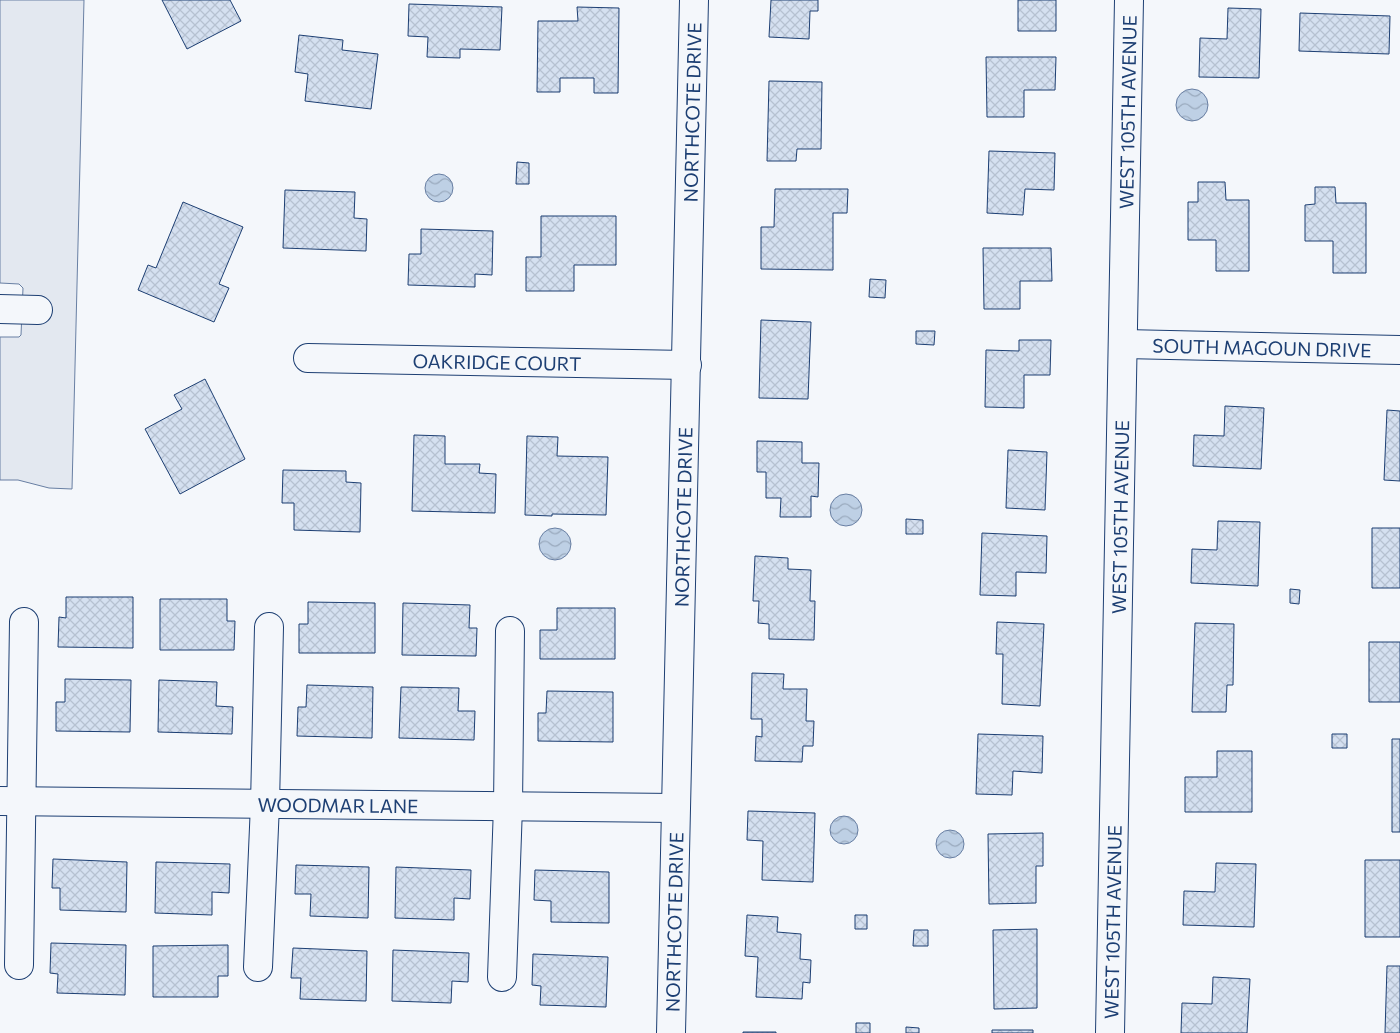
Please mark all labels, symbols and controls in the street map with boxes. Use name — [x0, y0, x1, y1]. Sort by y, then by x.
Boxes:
street label: WEST 105TH AVENUE — [1114, 15, 1140, 209]
street label: NORTHCOTE DRIVE — [678, 22, 705, 203]
street label: SOUTH MAGOUN DRIVE — [1152, 333, 1372, 361]
street label: OAKRIDGE COURT — [412, 348, 582, 375]
street label: WEST 105TH AVENUE — [1106, 420, 1133, 614]
street label: NORTHCOTE DRIVE — [669, 427, 696, 607]
street label: WOODMAR LANE — [257, 792, 419, 817]
street label: WEST 105TH AVENUE — [1099, 825, 1125, 1019]
street label: NORTHCOTE DRIVE — [660, 832, 687, 1012]

